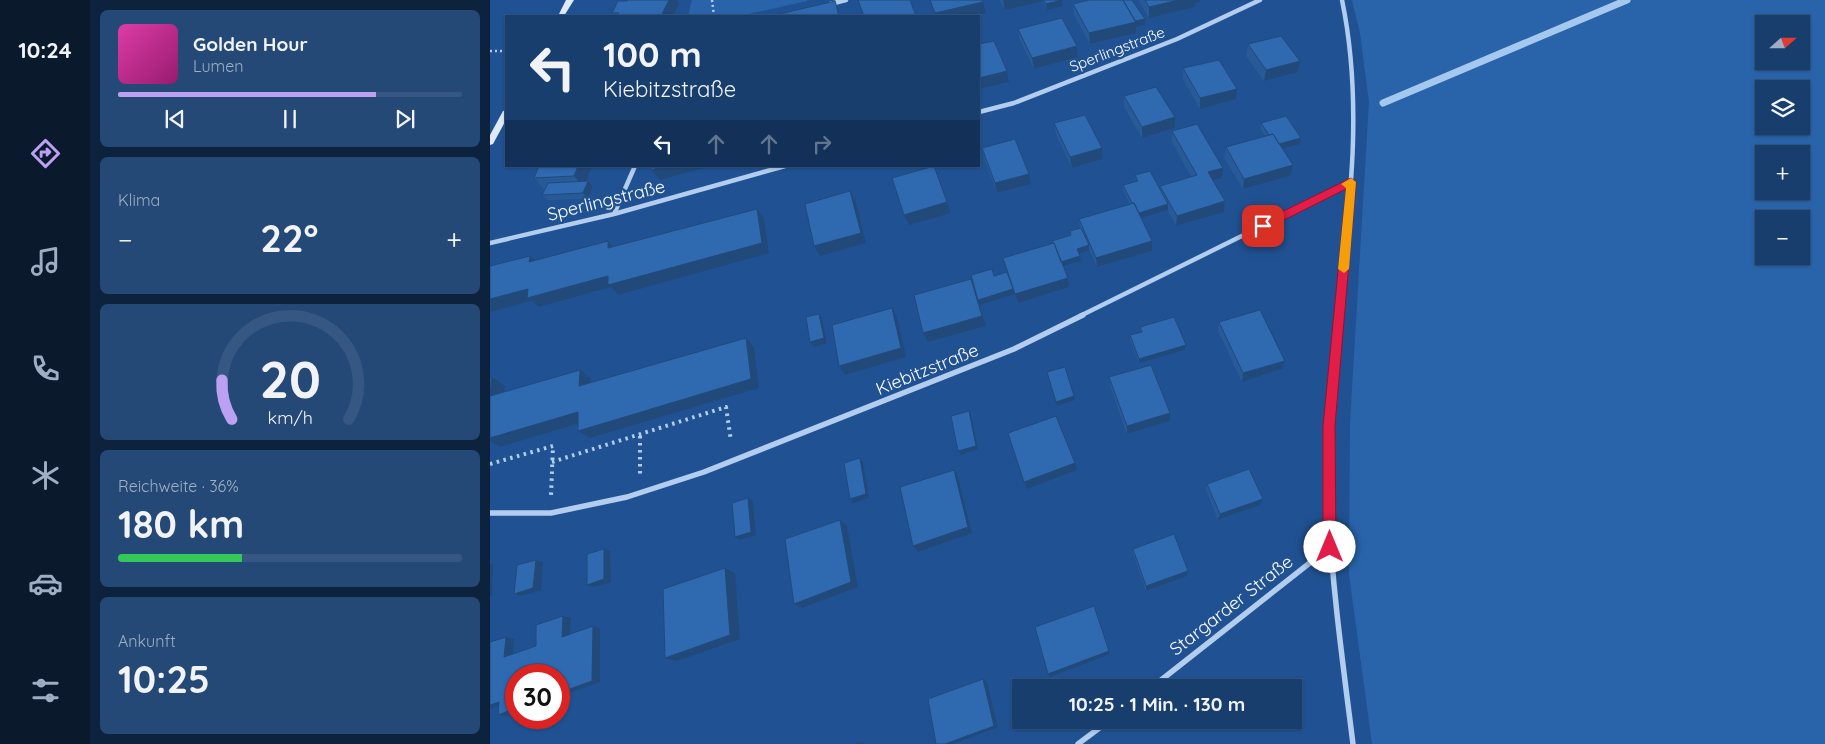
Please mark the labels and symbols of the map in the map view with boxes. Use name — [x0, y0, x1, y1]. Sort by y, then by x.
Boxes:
north arrow — [1755, 15, 1810, 70]
street label: Sperlingstraße — [1067, 22, 1167, 76]
street label: Sperlingstraße — [545, 174, 667, 226]
pin — [1242, 205, 1284, 247]
street label: Kiebitzstraße — [872, 338, 982, 400]
position arrow — [1303, 520, 1355, 572]
street label: Stargarder Straße — [1165, 550, 1297, 660]
speed limit sign: 30 — [505, 664, 570, 729]

